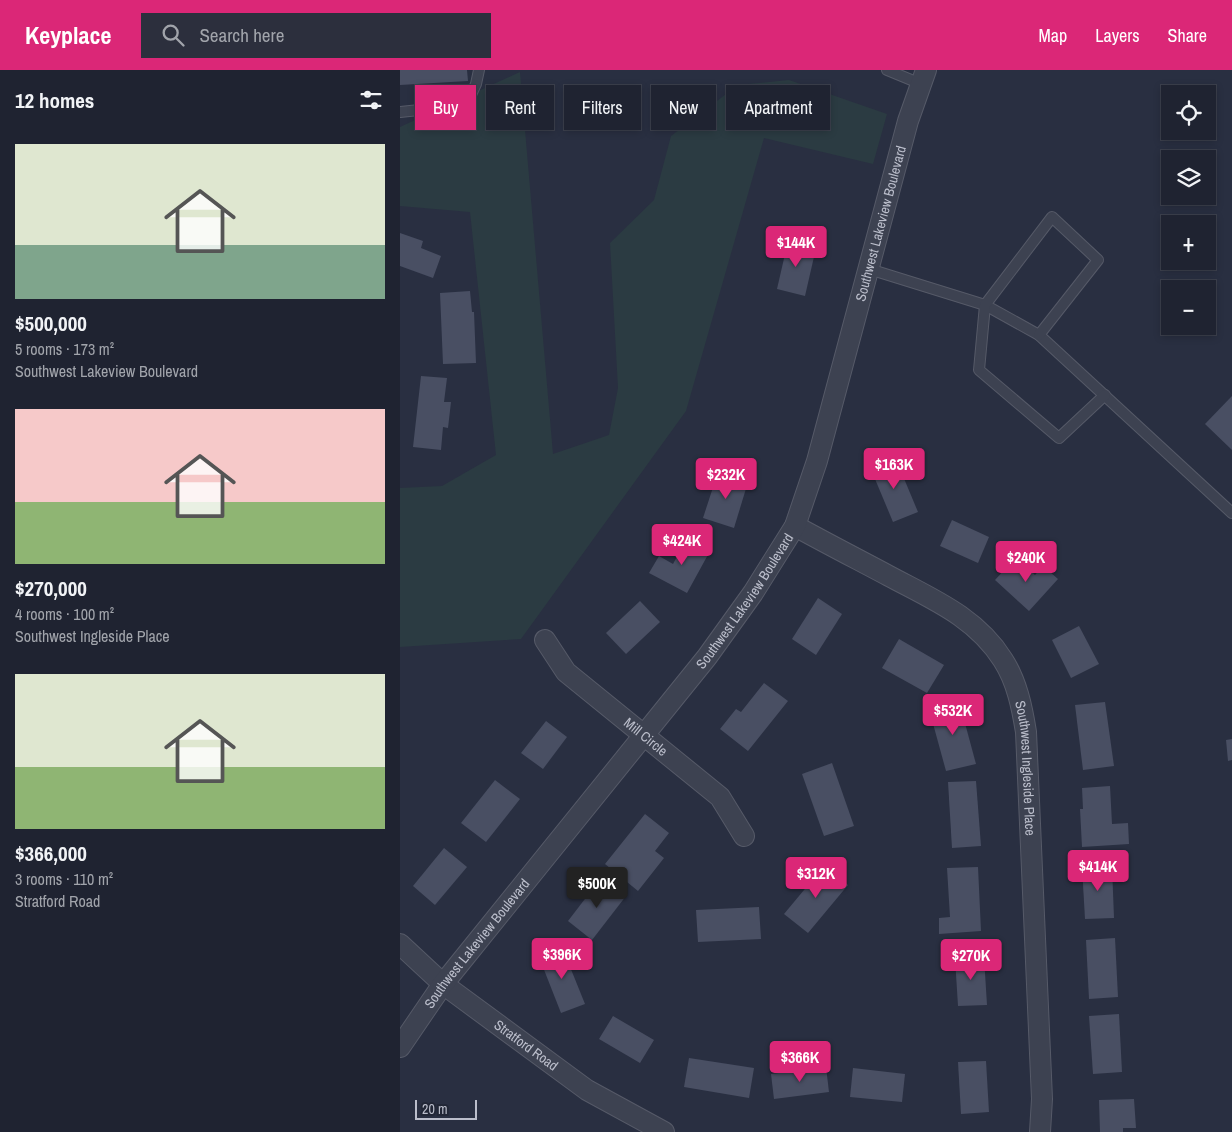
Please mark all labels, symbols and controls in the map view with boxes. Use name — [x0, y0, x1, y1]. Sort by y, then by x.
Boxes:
search box — [141, 13, 491, 58]
text: Keyplace — [25, 19, 111, 51]
icon: search — [159, 21, 187, 49]
text: Search here — [199, 22, 284, 48]
text: Map — [1039, 23, 1067, 48]
text: Layers — [1095, 23, 1140, 48]
text: Share — [1168, 23, 1207, 48]
chip: Buy — [415, 85, 476, 130]
chip: Rent — [486, 85, 554, 130]
chip: Filters — [564, 85, 641, 130]
chip: New — [651, 85, 716, 130]
chip: Apartment — [726, 85, 830, 130]
map controls — [1161, 85, 1216, 335]
button: locate — [1161, 85, 1216, 140]
text: 12 homes — [15, 86, 94, 115]
icon: filters — [357, 86, 385, 114]
street label: Southwest Lakeview Boulevard — [851, 144, 910, 303]
button: layers — [1161, 150, 1216, 205]
icon: home — [155, 176, 245, 266]
button: + — [1161, 215, 1216, 270]
pin: $144K — [761, 226, 831, 268]
text: $144K — [777, 231, 815, 253]
button: − — [1161, 280, 1216, 335]
text: $500,000 — [15, 309, 87, 338]
text: 5 rooms · 173 m² — [15, 338, 114, 360]
text: Southwest Lakeview Boulevard — [15, 360, 198, 382]
icon: home — [155, 441, 245, 531]
pin: $163K — [859, 448, 929, 490]
text: $163K — [875, 453, 913, 475]
pin: $232K — [691, 458, 761, 500]
text: $232K — [707, 463, 745, 485]
pin: $424K — [647, 524, 717, 566]
text: $424K — [663, 529, 701, 551]
street label: Southwest Lakeview Boulevard — [692, 530, 797, 673]
pin: $240K — [991, 540, 1061, 583]
text: $240K — [1007, 546, 1045, 568]
text: $270,000 — [15, 574, 87, 603]
text: 4 rooms · 100 m² — [15, 603, 114, 625]
text: Southwest Ingleside Place — [15, 625, 170, 647]
pin: $532K — [918, 694, 988, 736]
text: $532K — [934, 699, 972, 721]
street label: Southwest Ingleside Place — [1011, 699, 1040, 836]
icon: home — [155, 706, 245, 796]
street label: Mill Circle — [620, 714, 671, 760]
text: $366,000 — [15, 839, 87, 868]
pin: $414K — [1063, 850, 1133, 892]
text: $414K — [1079, 855, 1117, 877]
pin: $312K — [781, 856, 851, 899]
text: $312K — [797, 862, 835, 884]
pin: $500K — [562, 866, 632, 909]
text: 3 rooms · 110 m² — [15, 868, 113, 890]
text: $500K — [578, 872, 616, 894]
street label: Southwest Lakeview Boulevard — [420, 875, 534, 1012]
text: Stratford Road — [15, 890, 100, 912]
pin: $396K — [527, 938, 597, 980]
pin: $270K — [936, 938, 1006, 981]
text: $396K — [543, 943, 581, 965]
text: $270K — [952, 944, 990, 966]
street label: Stratford Road — [491, 1016, 562, 1075]
pin: $366K — [765, 1040, 835, 1083]
text: $366K — [781, 1046, 819, 1068]
scale bar — [415, 1097, 478, 1120]
text: 20 m — [422, 1100, 448, 1118]

